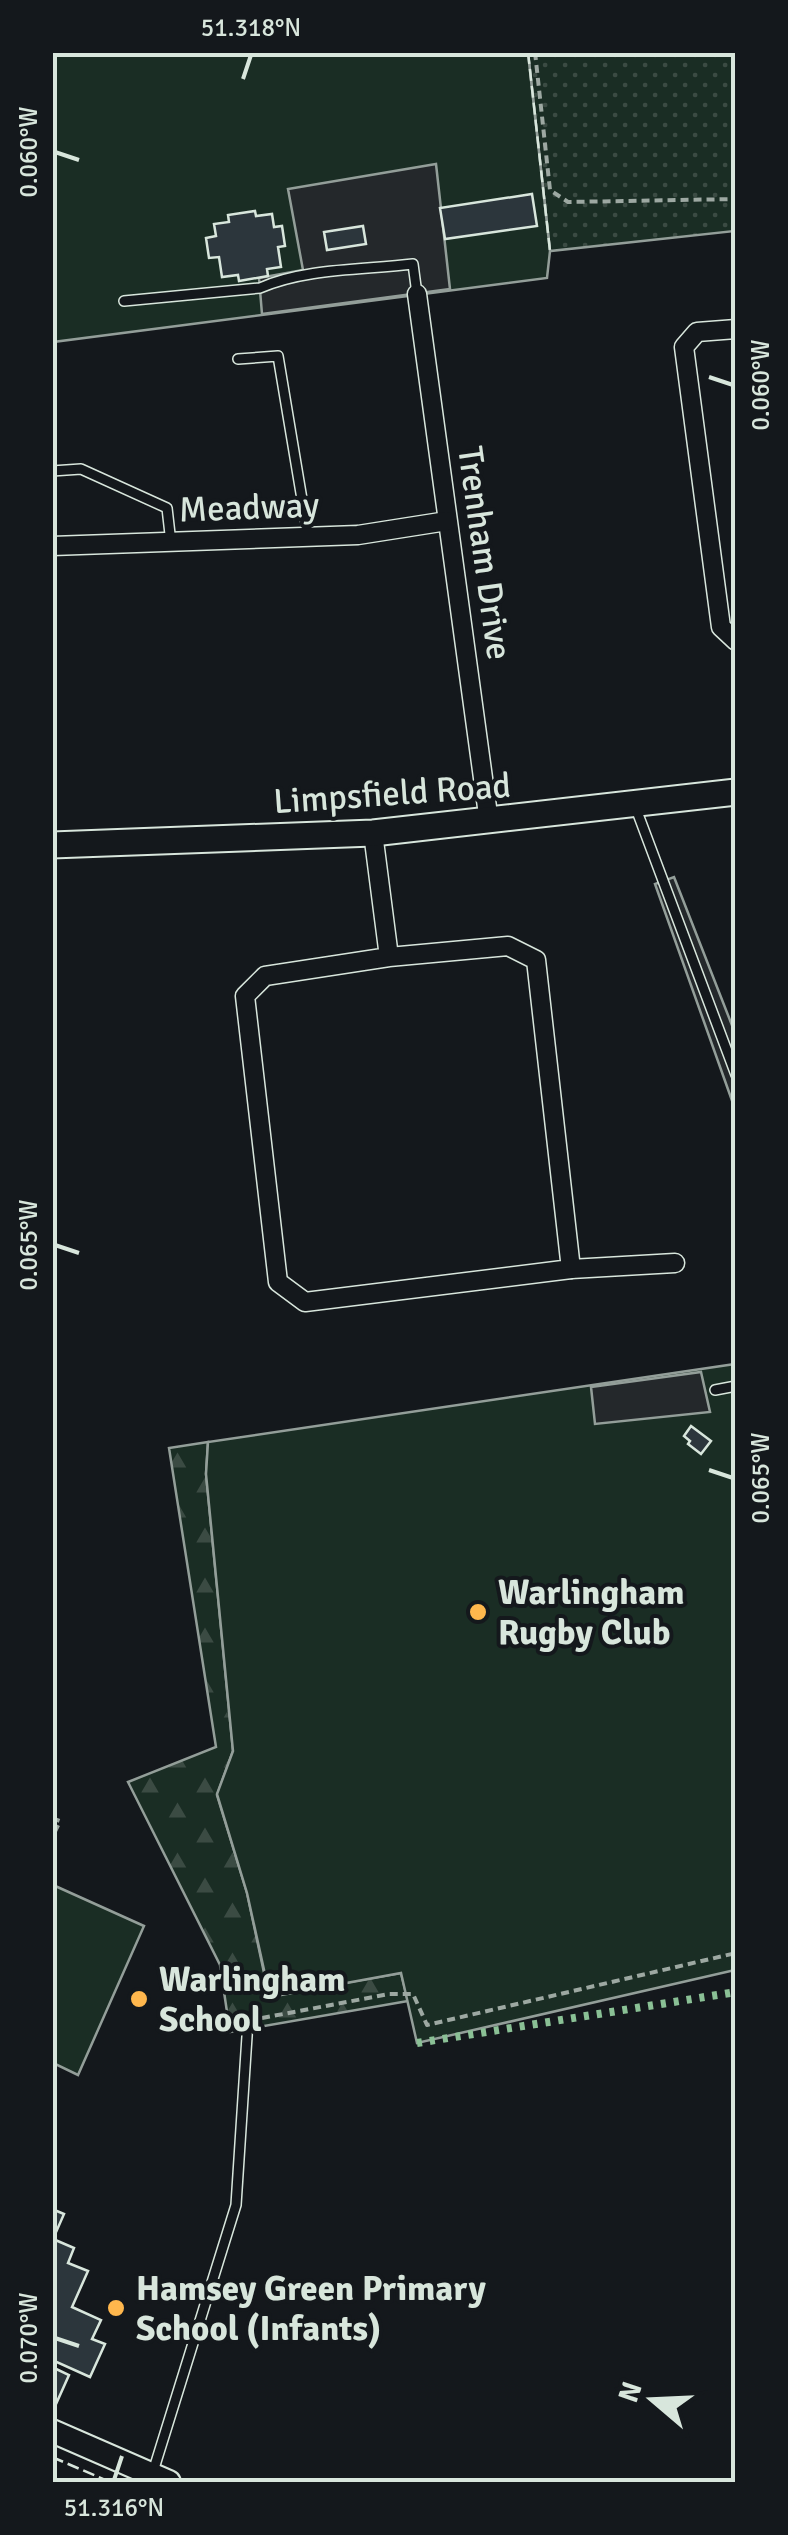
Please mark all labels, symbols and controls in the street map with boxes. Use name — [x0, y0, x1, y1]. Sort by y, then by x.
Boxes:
text: 51.318°N — [201, 12, 301, 43]
text: 0.060°W — [13, 106, 44, 198]
text: 0.060°W — [745, 339, 776, 431]
street label: Trenham Drive — [448, 444, 521, 663]
street label: Meadway — [178, 484, 320, 531]
street label: Limpsfield Road — [272, 764, 512, 823]
text: 0.065°W — [13, 1199, 44, 1291]
text: 0.065°W — [745, 1432, 776, 1524]
place label: Warlingham Rugby Club — [498, 1571, 685, 1654]
marker: Warlingham Rugby Club — [467, 1601, 489, 1623]
place label: Warlingham School — [159, 1958, 346, 2041]
marker: Warlingham School — [128, 1988, 150, 2010]
place label: Hamsey Green Primary School (Infants) — [136, 2267, 486, 2350]
text: 0.070°W — [13, 2292, 44, 2384]
marker: Hamsey Green Primary School (Infants) — [105, 2297, 127, 2319]
north arrow — [603, 2350, 703, 2450]
text: N — [611, 2377, 650, 2407]
text: 51.316°N — [64, 2492, 164, 2523]

